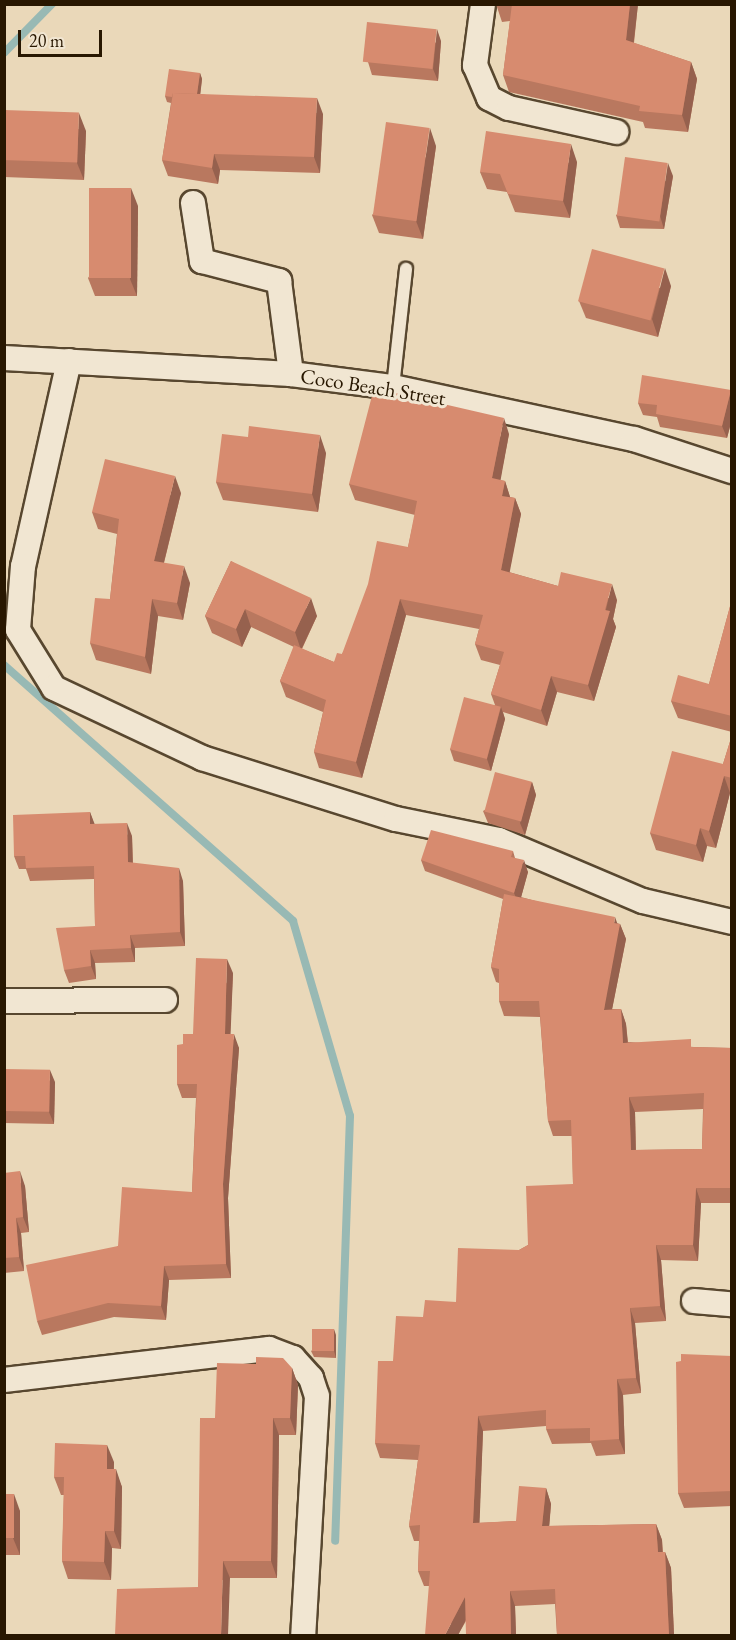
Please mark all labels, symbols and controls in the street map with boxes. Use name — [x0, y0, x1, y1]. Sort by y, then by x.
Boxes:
scale bar — [21, 18, 105, 56]
text: 20 m — [29, 29, 64, 52]
street label: Coco Beach Street — [299, 363, 447, 411]

